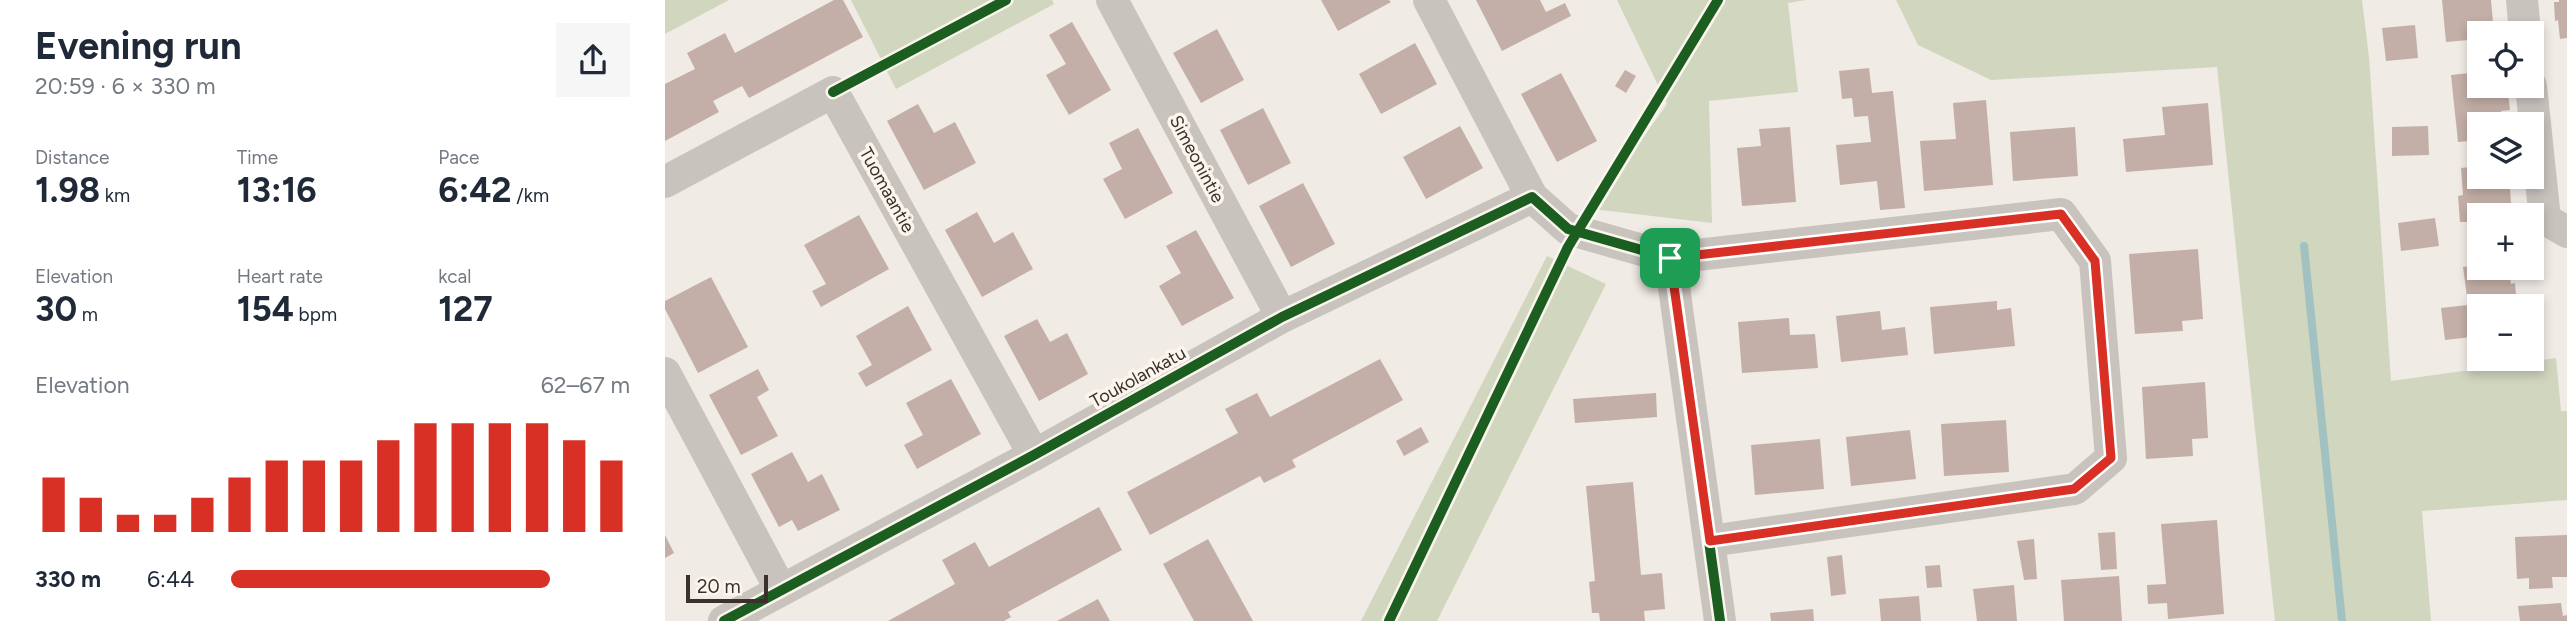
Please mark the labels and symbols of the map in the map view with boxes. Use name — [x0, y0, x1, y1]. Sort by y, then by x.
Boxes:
street label: Simeonintie — [1165, 112, 1229, 207]
street label: Tuomaantie — [855, 144, 920, 237]
pin — [1640, 228, 1700, 288]
street label: Toukolankatu — [1086, 342, 1190, 412]
scale bar — [686, 572, 768, 604]

